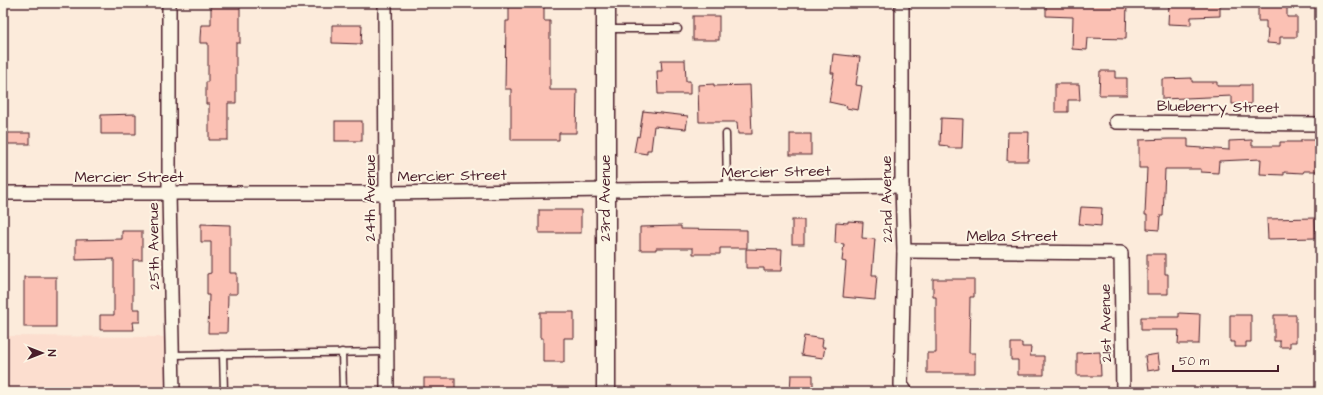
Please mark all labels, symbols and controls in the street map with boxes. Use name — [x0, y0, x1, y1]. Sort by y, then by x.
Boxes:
street label: Blueberry Street — [1157, 95, 1279, 120]
street label: 24th Avenue — [360, 154, 381, 242]
street label: 23rd Avenue — [595, 155, 616, 241]
street label: 22nd Avenue — [876, 155, 898, 243]
street label: Mercier Street — [721, 161, 831, 183]
street label: Mercier Street — [397, 165, 507, 187]
street label: Mercier Street — [74, 167, 184, 188]
street label: 25th Avenue — [143, 202, 165, 290]
street label: Melba Street — [966, 226, 1058, 247]
street label: 21st Avenue — [1095, 283, 1117, 363]
north arrow — [22, 333, 62, 373]
scale bar — [1173, 347, 1278, 373]
text: N — [44, 350, 59, 357]
text: 50 m — [1179, 353, 1210, 370]

